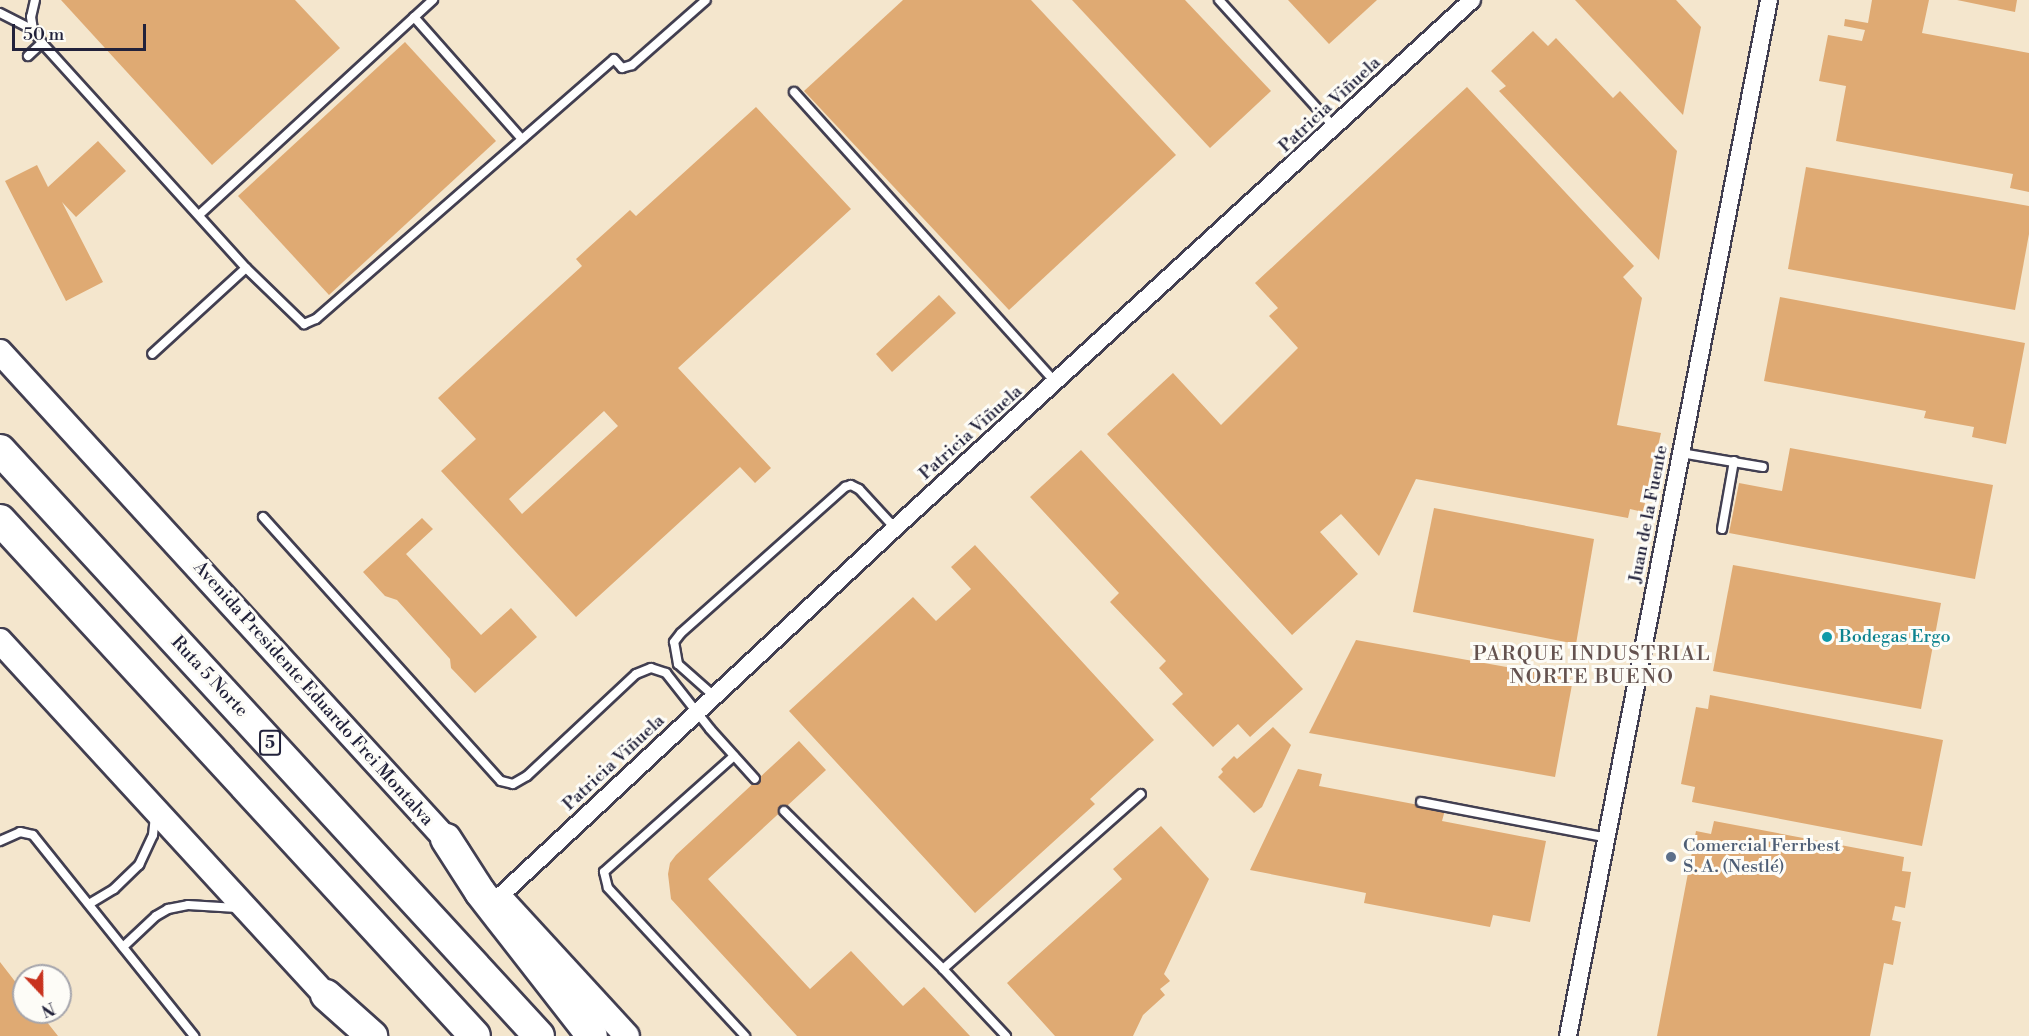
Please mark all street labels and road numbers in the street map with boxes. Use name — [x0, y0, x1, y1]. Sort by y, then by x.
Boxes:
street label: Patricia Viñuela — [1275, 52, 1385, 158]
street label: Patricia Viñuela — [915, 381, 1027, 485]
street label: Juan de la Fuente — [1625, 443, 1673, 585]
street label: Avenida Presidente Eduardo Frei Montalva — [188, 557, 438, 831]
street label: Ruta 5 Norte — [166, 632, 252, 722]
street label: Patricia Viñuela — [559, 710, 669, 816]
road number: 5 — [258, 730, 282, 756]

